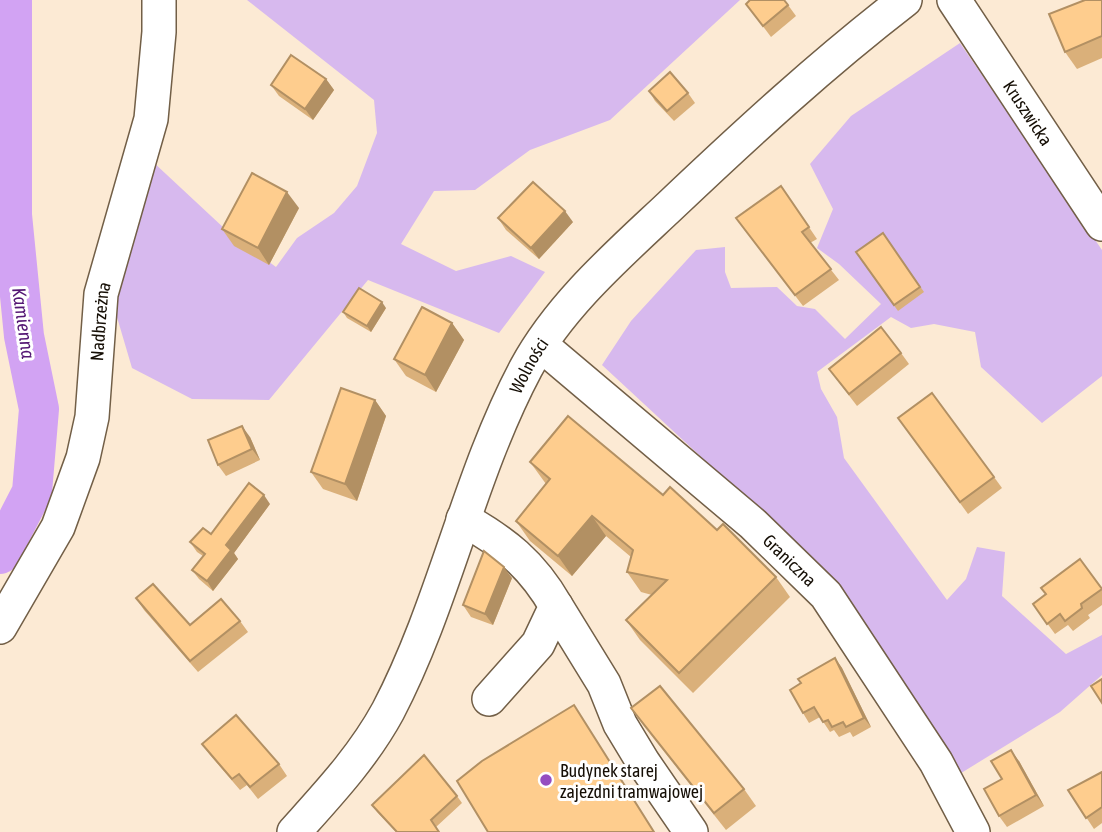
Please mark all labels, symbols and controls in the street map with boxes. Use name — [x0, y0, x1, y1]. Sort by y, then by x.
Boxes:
street label: Kruszwicka — [999, 76, 1057, 149]
street label: Nadbrzeżna — [86, 279, 115, 362]
water label: Kamienna — [8, 286, 40, 360]
street label: Wolności — [504, 334, 552, 396]
street label: Graniczna — [759, 529, 821, 590]
place label: Budynek starej zajezdni tramwajowej — [560, 760, 703, 802]
marker: Budynek starej zajezdni tramwajowej — [538, 772, 554, 788]

